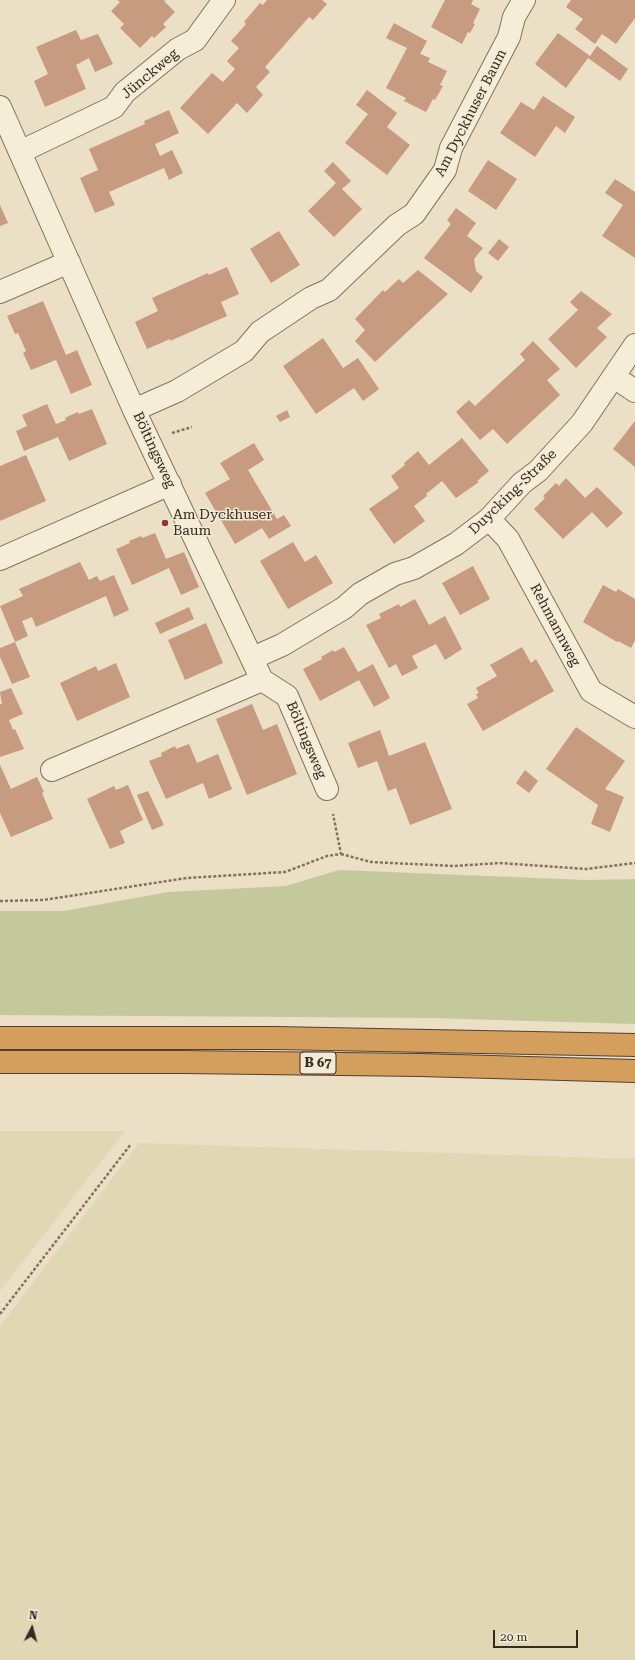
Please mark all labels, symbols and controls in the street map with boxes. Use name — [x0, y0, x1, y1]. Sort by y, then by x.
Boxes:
street label: Jünckweg — [118, 45, 182, 103]
street label: Am Dyckhuser Baum — [432, 46, 510, 180]
street label: Böltingsweg — [129, 409, 179, 491]
street label: Duycking-Straße — [466, 446, 560, 538]
place label: Am Dyckhuser Baum — [173, 507, 272, 540]
marker: Am Dyckhuser Baum — [160, 518, 170, 528]
street label: Rehmannweg — [526, 581, 584, 669]
street label: Böltingsweg — [282, 699, 330, 781]
road number: B 67 — [300, 1052, 336, 1074]
north arrow — [12, 1608, 52, 1648]
text: N — [28, 1609, 38, 1622]
scale bar — [495, 1622, 580, 1648]
text: 20 m — [500, 1630, 527, 1644]

